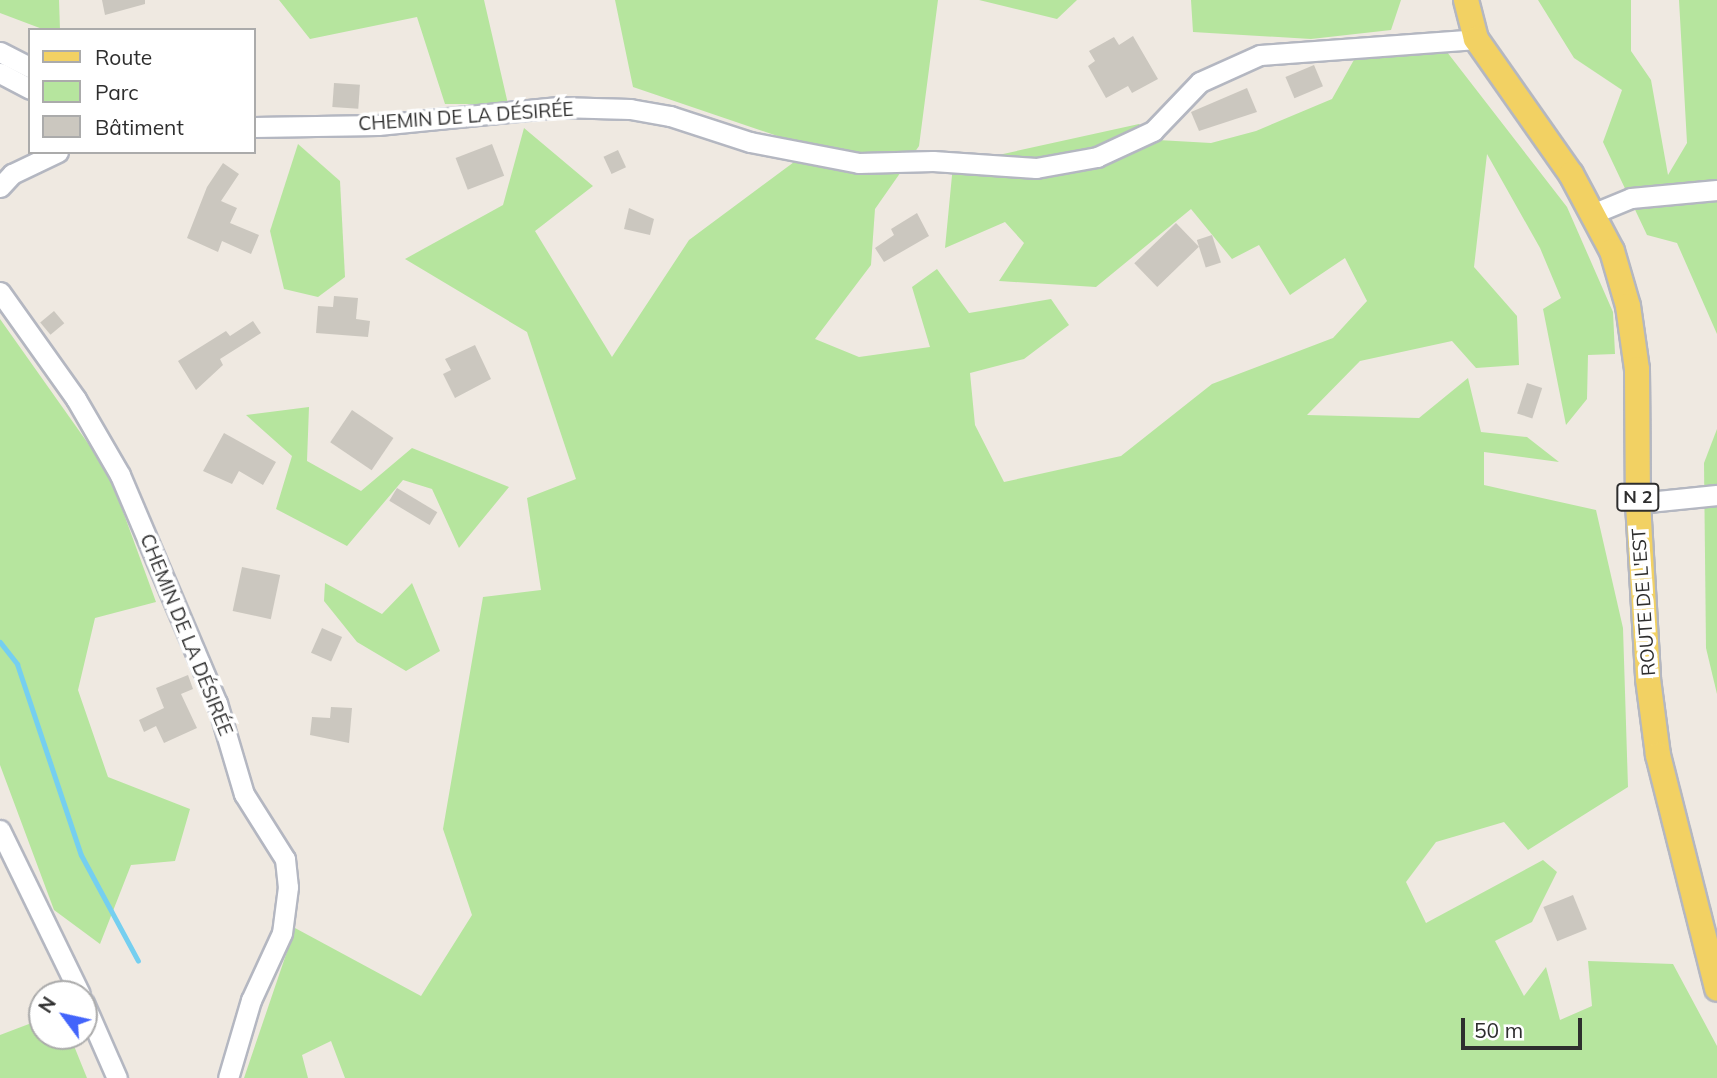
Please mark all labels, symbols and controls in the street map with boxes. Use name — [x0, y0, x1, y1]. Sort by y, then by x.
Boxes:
legend — [28, 28, 256, 154]
text: Route — [95, 44, 152, 70]
text: Parc — [95, 79, 139, 105]
street label: CHEMIN DE LA DÉSIRÉE — [358, 98, 574, 136]
text: Bâtiment — [95, 114, 184, 140]
road number: N 2 — [1615, 482, 1661, 512]
street label: ROUTE DE L'EST — [1627, 527, 1661, 677]
street label: CHEMIN DE LA DÉSIRÉE — [135, 531, 237, 739]
north arrow — [28, 980, 98, 1050]
text: N — [33, 992, 61, 1017]
scale bar — [1465, 1004, 1586, 1048]
text: 50 m — [1474, 1017, 1523, 1043]

